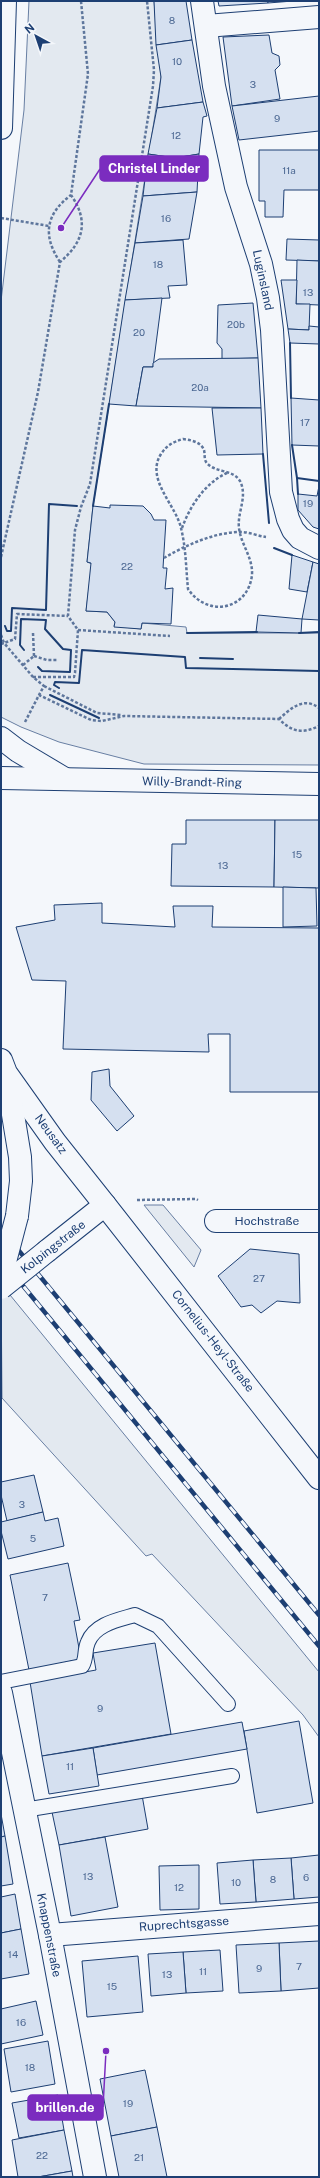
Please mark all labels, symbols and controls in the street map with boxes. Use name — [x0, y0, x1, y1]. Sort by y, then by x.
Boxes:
house number: 8 — [169, 14, 175, 26]
north arrow — [16, 16, 56, 56]
text: N — [22, 21, 37, 36]
house number: 10 — [172, 55, 182, 67]
house number: 3 — [250, 78, 256, 90]
house number: 9 — [274, 112, 280, 124]
house number: 12 — [171, 129, 181, 141]
callout: Christel Linder — [100, 156, 208, 181]
text: Christel Linder — [108, 161, 201, 176]
house number: 11a — [282, 164, 296, 176]
house number: 16 — [161, 212, 171, 224]
street label: Luginsland — [250, 248, 276, 312]
house number: 18 — [153, 258, 163, 270]
house number: 13 — [303, 286, 313, 298]
house number: 20b — [227, 318, 245, 330]
house number: 20 — [133, 326, 145, 338]
house number: 20a — [191, 381, 209, 393]
house number: 17 — [300, 416, 310, 428]
house number: 19 — [303, 497, 313, 509]
house number: 22 — [121, 560, 133, 572]
street label: Willy-Brandt-Ring — [142, 774, 242, 790]
house number: 15 — [292, 848, 302, 860]
house number: 13 — [218, 859, 228, 871]
street label: Neusatz — [32, 1111, 70, 1157]
street label: Hochstraße — [235, 1214, 300, 1228]
street label: Kolpingstraße — [18, 1217, 88, 1277]
house number: 27 — [253, 1272, 265, 1284]
street label: Cornelius-Heyl-Straße — [169, 1287, 257, 1395]
house number: 3 — [19, 1498, 25, 1510]
house number: 5 — [30, 1532, 36, 1544]
house number: 7 — [42, 1591, 48, 1603]
house number: 9 — [97, 1702, 103, 1714]
house number: 11 — [66, 1760, 74, 1772]
house number: 13 — [83, 1870, 93, 1882]
house number: 6 — [303, 1871, 309, 1883]
house number: 8 — [270, 1873, 276, 1885]
house number: 10 — [231, 1876, 241, 1888]
house number: 12 — [174, 1881, 184, 1893]
street label: Knappenstraße — [34, 1892, 64, 1978]
street label: Ruprechtsgasse — [139, 1914, 230, 1934]
house number: 14 — [8, 1948, 18, 1960]
house number: 7 — [296, 1960, 302, 1972]
house number: 9 — [256, 1962, 262, 1974]
house number: 11 — [199, 1965, 207, 1977]
house number: 13 — [162, 1968, 172, 1980]
house number: 15 — [107, 1980, 117, 1992]
house number: 16 — [16, 2016, 26, 2028]
house number: 18 — [25, 2061, 35, 2073]
callout: brillen.de — [28, 2095, 103, 2120]
house number: 19 — [123, 2097, 133, 2109]
text: brillen.de — [36, 2100, 94, 2115]
house number: 22 — [36, 2149, 48, 2161]
house number: 21 — [134, 2151, 144, 2163]

